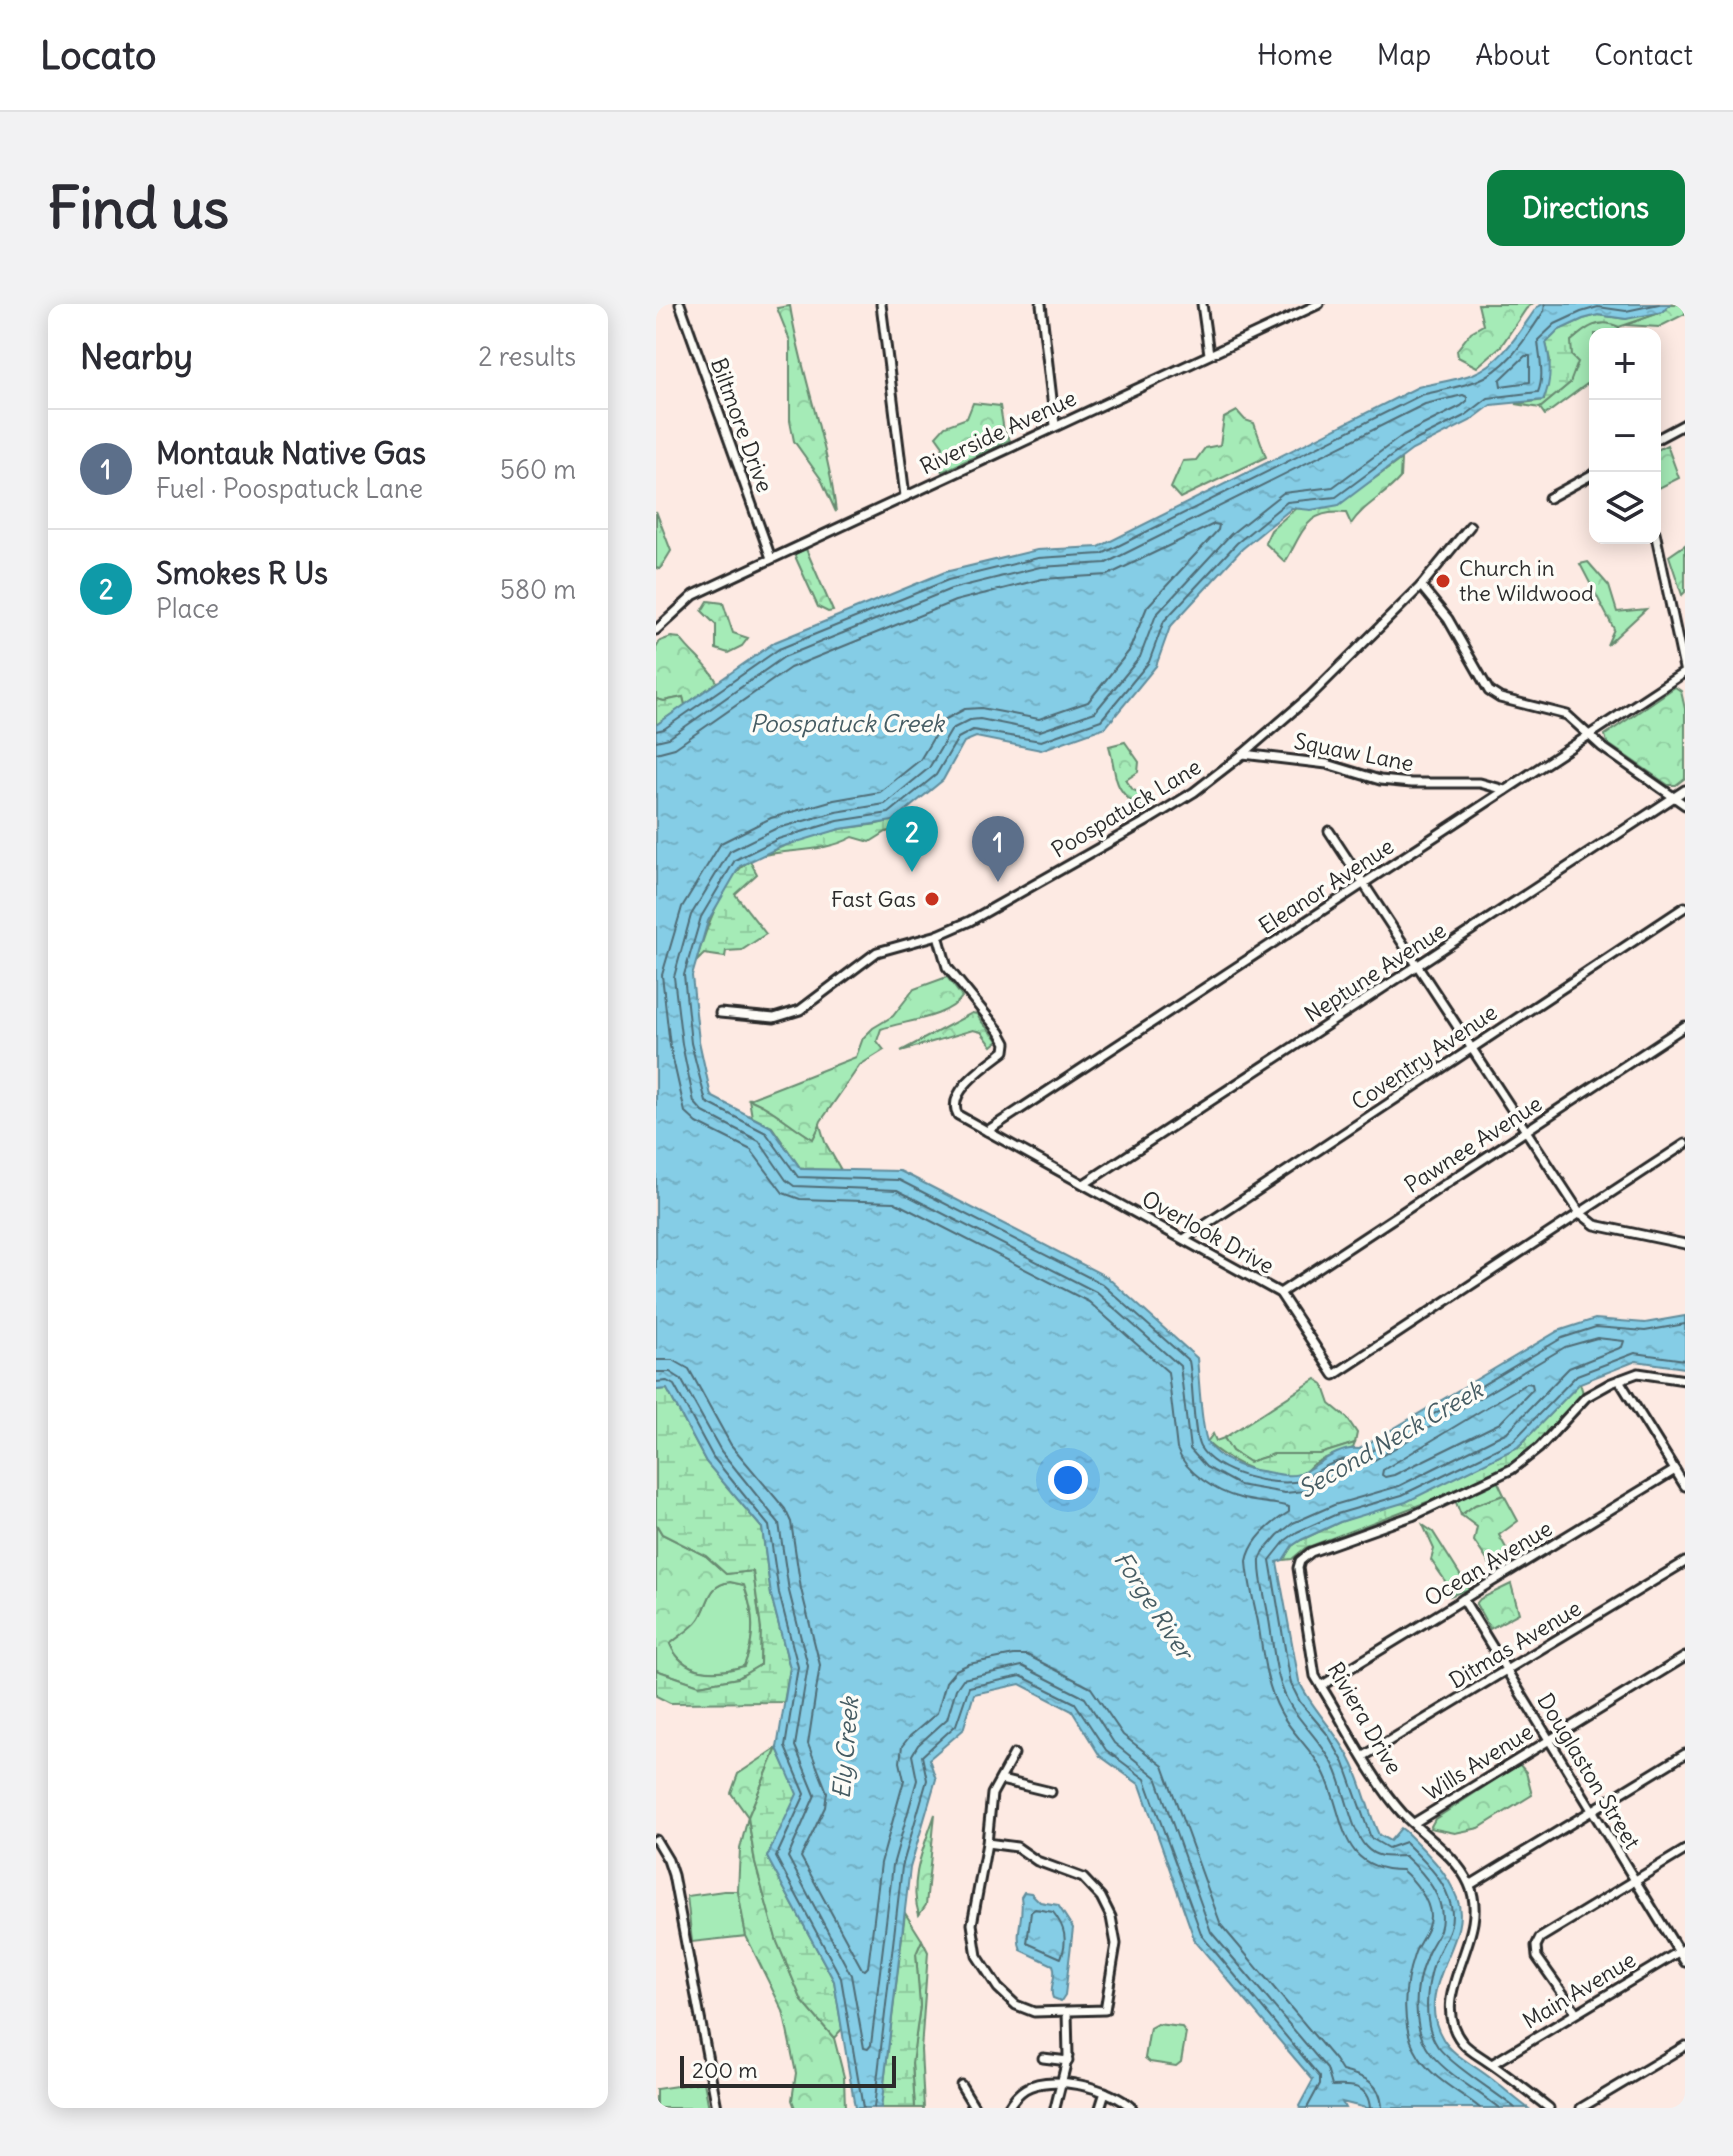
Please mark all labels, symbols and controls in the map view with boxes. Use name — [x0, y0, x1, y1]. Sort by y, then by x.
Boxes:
text: Locato — [40, 32, 156, 79]
text: Home — [1257, 37, 1333, 73]
text: Map — [1377, 37, 1431, 73]
text: About — [1475, 37, 1550, 73]
text: Contact — [1594, 37, 1693, 73]
button: Directions — [1487, 170, 1685, 246]
text: Find us — [48, 173, 229, 243]
map controls — [1589, 328, 1661, 544]
button: + — [1589, 328, 1661, 400]
text: Nearby — [80, 335, 193, 378]
text: 2 results — [478, 340, 576, 373]
street label: Biltmore Drive — [705, 354, 779, 496]
street label: Riverside Avenue — [915, 384, 1081, 480]
button: − — [1589, 400, 1661, 472]
text: Montauk Native Gas — [156, 434, 426, 472]
text: 1 — [101, 453, 111, 486]
text: 560 m — [500, 453, 576, 486]
text: Fuel · Poospatuck Lane — [156, 472, 423, 505]
button: layers — [1589, 472, 1661, 544]
text: Smokes R Us — [156, 554, 328, 592]
place label: Church in the Wildwood — [1459, 554, 1594, 607]
marker: Church in the Wildwood — [1434, 572, 1452, 590]
text: 2 — [99, 573, 113, 606]
text: 580 m — [500, 573, 576, 606]
text: Place — [156, 592, 219, 625]
water label: Poospatuck Creek — [750, 708, 946, 738]
street label: Squaw Lane — [1292, 727, 1416, 777]
street label: Poospatuck Lane — [1046, 752, 1206, 864]
pin: 2 — [886, 806, 938, 872]
pin: 1 — [972, 816, 1024, 882]
street label: Eleanor Avenue — [1253, 832, 1399, 940]
place label: Fast Gas — [831, 885, 916, 913]
marker: Fast Gas — [923, 890, 941, 908]
street label: Neptune Avenue — [1299, 916, 1451, 1028]
street label: Coventry Avenue — [1346, 998, 1502, 1116]
street label: Pawnee Avenue — [1399, 1089, 1547, 1199]
street label: Overlook Drive — [1137, 1184, 1279, 1280]
water label: Second Neck Creek — [1293, 1373, 1489, 1504]
your location — [1048, 1460, 1088, 1500]
street label: Ocean Avenue — [1419, 1514, 1557, 1612]
water label: Forge River — [1108, 1545, 1202, 1667]
street label: Ditmas Avenue — [1444, 1594, 1586, 1694]
street label: Riviera Drive — [1322, 1657, 1408, 1779]
street label: Douglaston Street — [1531, 1688, 1647, 1854]
water label: Ely Creek — [826, 1694, 865, 1800]
street label: Wills Avenue — [1418, 1717, 1538, 1807]
street label: Main Avenue — [1517, 1945, 1641, 2035]
scale bar — [680, 2052, 896, 2088]
text: 200 m — [692, 2056, 758, 2084]

